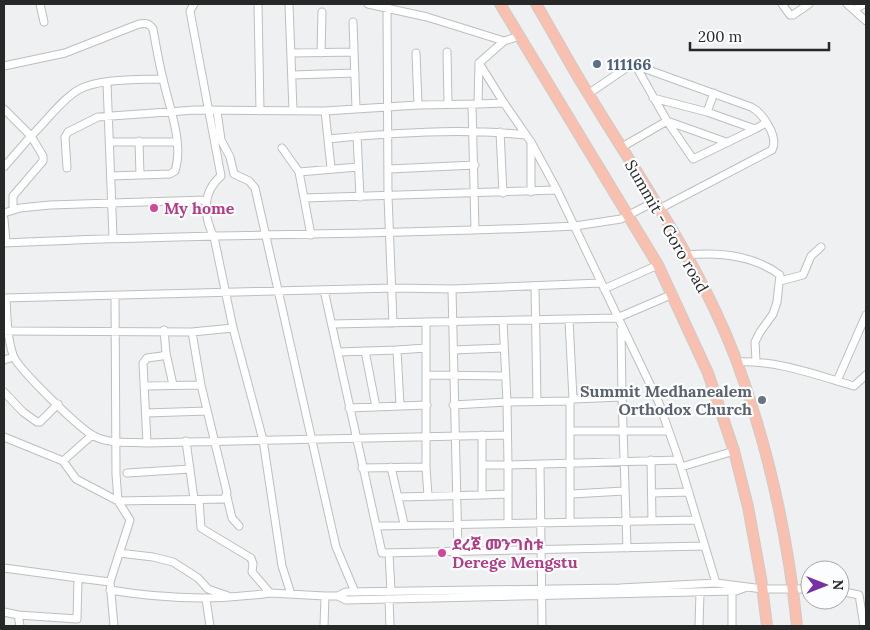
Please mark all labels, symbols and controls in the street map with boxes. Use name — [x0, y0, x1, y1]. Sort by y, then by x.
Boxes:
scale bar — [690, 20, 829, 52]
text: 200 m — [698, 27, 742, 46]
place label: 111166 — [607, 54, 651, 74]
marker: 111166 — [591, 58, 603, 70]
street label: Summit - Goro road — [621, 156, 713, 296]
place label: My home — [164, 198, 235, 218]
marker: My home — [148, 202, 160, 214]
place label: Summit Medhanealem Orthodox Church — [580, 381, 752, 419]
marker: Summit Medhanealem Orthodox Church — [756, 394, 768, 406]
place label: ደረጀ መንግስቱ Derege Mengstu — [452, 534, 578, 572]
marker: ደረጀ መንግስቱ Derege Mengstu — [436, 547, 448, 559]
north arrow — [800, 560, 850, 610]
text: N — [829, 580, 847, 591]

